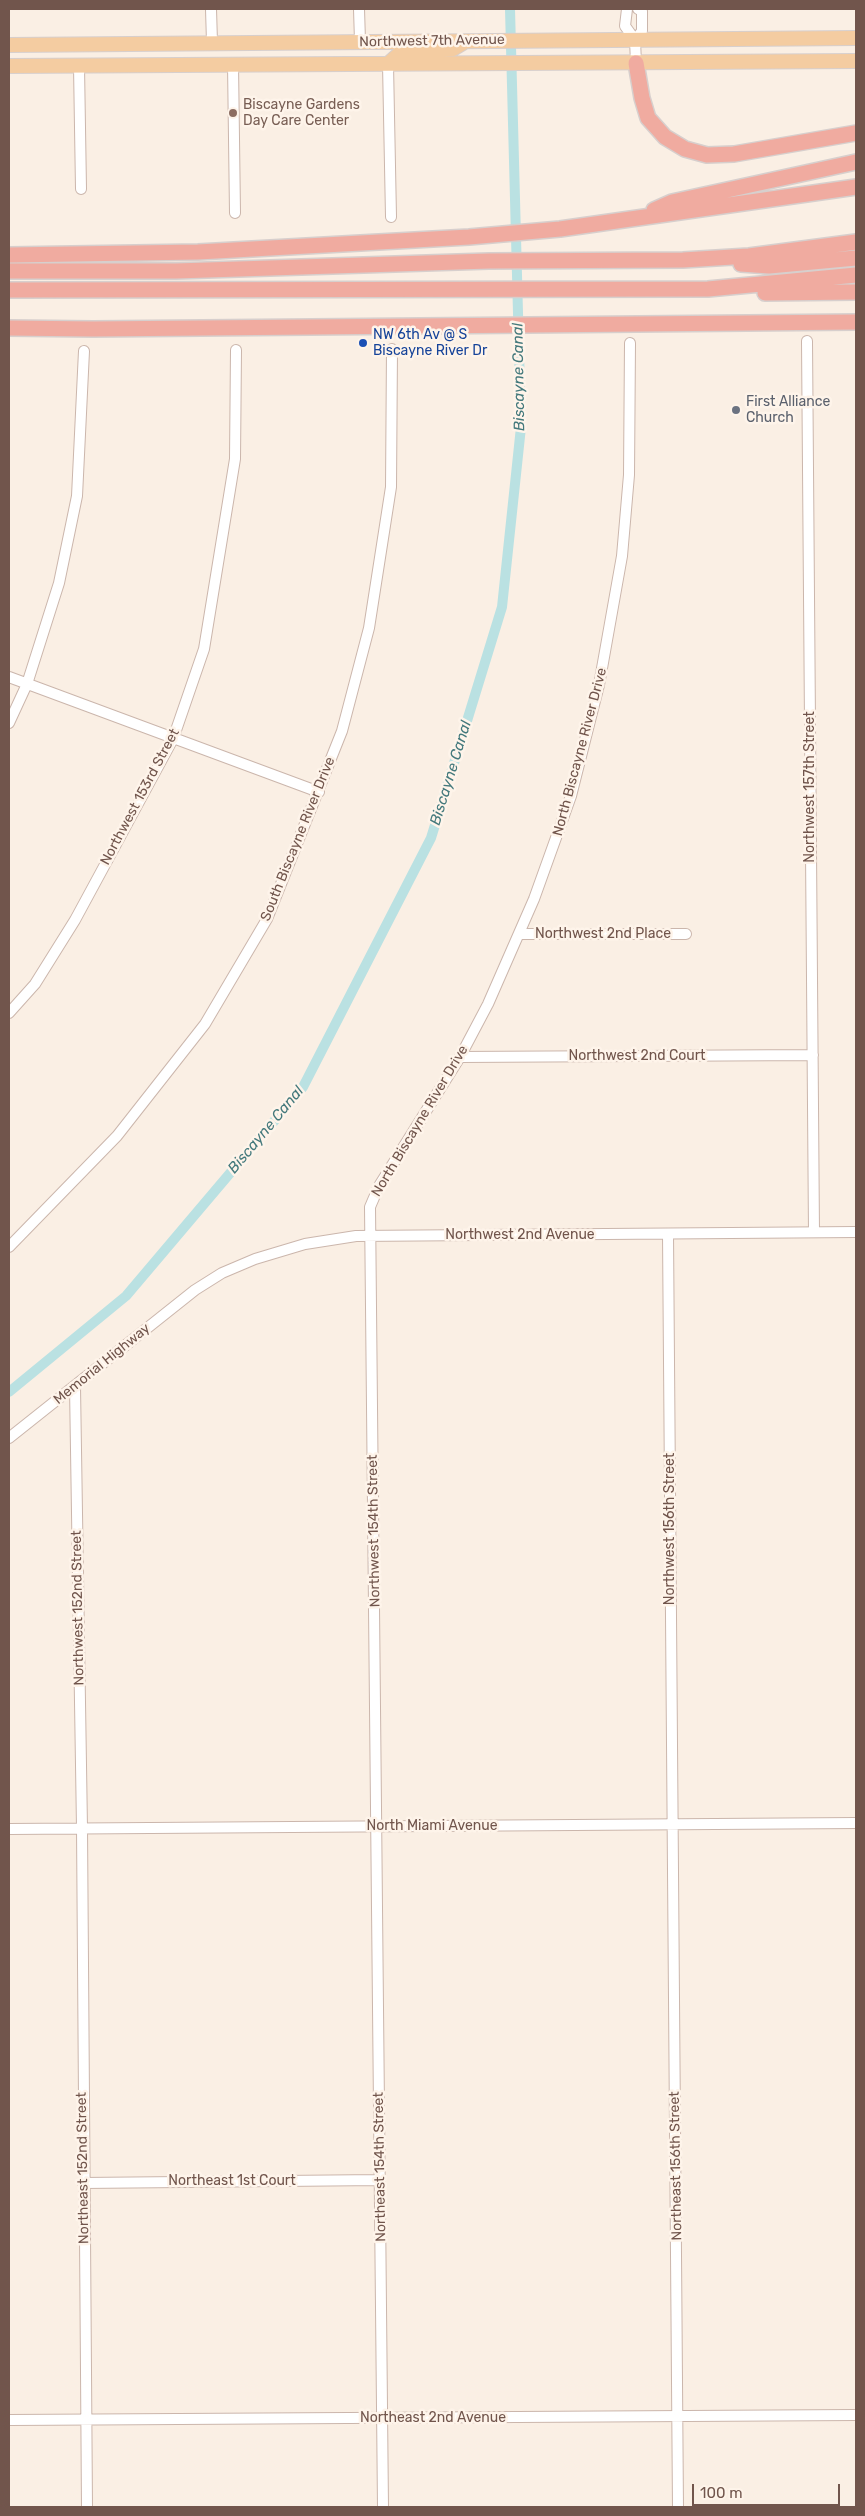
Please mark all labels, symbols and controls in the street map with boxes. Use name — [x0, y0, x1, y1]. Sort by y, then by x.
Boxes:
street label: Northwest 7th Avenue — [359, 31, 505, 51]
place label: Biscayne Gardens Day Care Center — [243, 97, 360, 130]
marker: Biscayne Gardens Day Care Center — [227, 107, 239, 119]
water label: Biscayne Canal — [509, 323, 529, 431]
place label: NW 6th Av @ S Biscayne River Dr — [373, 327, 487, 360]
marker: NW 6th Av @ S Biscayne River Dr — [357, 337, 369, 349]
place label: First Alliance Church — [746, 394, 830, 427]
marker: First Alliance Church — [730, 404, 742, 416]
street label: North Biscayne River Drive — [549, 666, 611, 838]
street label: Northwest 157th Street — [802, 711, 818, 863]
water label: Biscayne Canal — [427, 719, 475, 827]
street label: Northwest 153rd Street — [97, 726, 183, 868]
street label: South Biscayne River Drive — [257, 754, 339, 924]
street label: Northwest 2nd Place — [535, 926, 671, 942]
street label: North Biscayne River Drive — [368, 1042, 472, 1200]
street label: Northwest 2nd Court — [569, 1048, 705, 1064]
water label: Biscayne Canal — [224, 1083, 308, 1177]
street label: Northwest 2nd Avenue — [445, 1227, 595, 1243]
street label: Memorial Highway — [50, 1320, 154, 1408]
street label: Northwest 156th Street — [662, 1453, 678, 1605]
street label: Northwest 154th Street — [364, 1454, 384, 1608]
street label: Northwest 152nd Street — [68, 1530, 88, 1686]
street label: North Miami Avenue — [366, 1818, 498, 1834]
street label: Northeast 156th Street — [666, 2091, 686, 2241]
street label: Northeast 152nd Street — [73, 2092, 93, 2244]
street label: Northeast 154th Street — [370, 2092, 390, 2242]
street label: Northeast 1st Court — [168, 2173, 296, 2189]
street label: Northeast 2nd Avenue — [360, 2410, 506, 2426]
scale bar — [695, 2474, 842, 2506]
text: 100 m — [700, 2484, 742, 2502]

